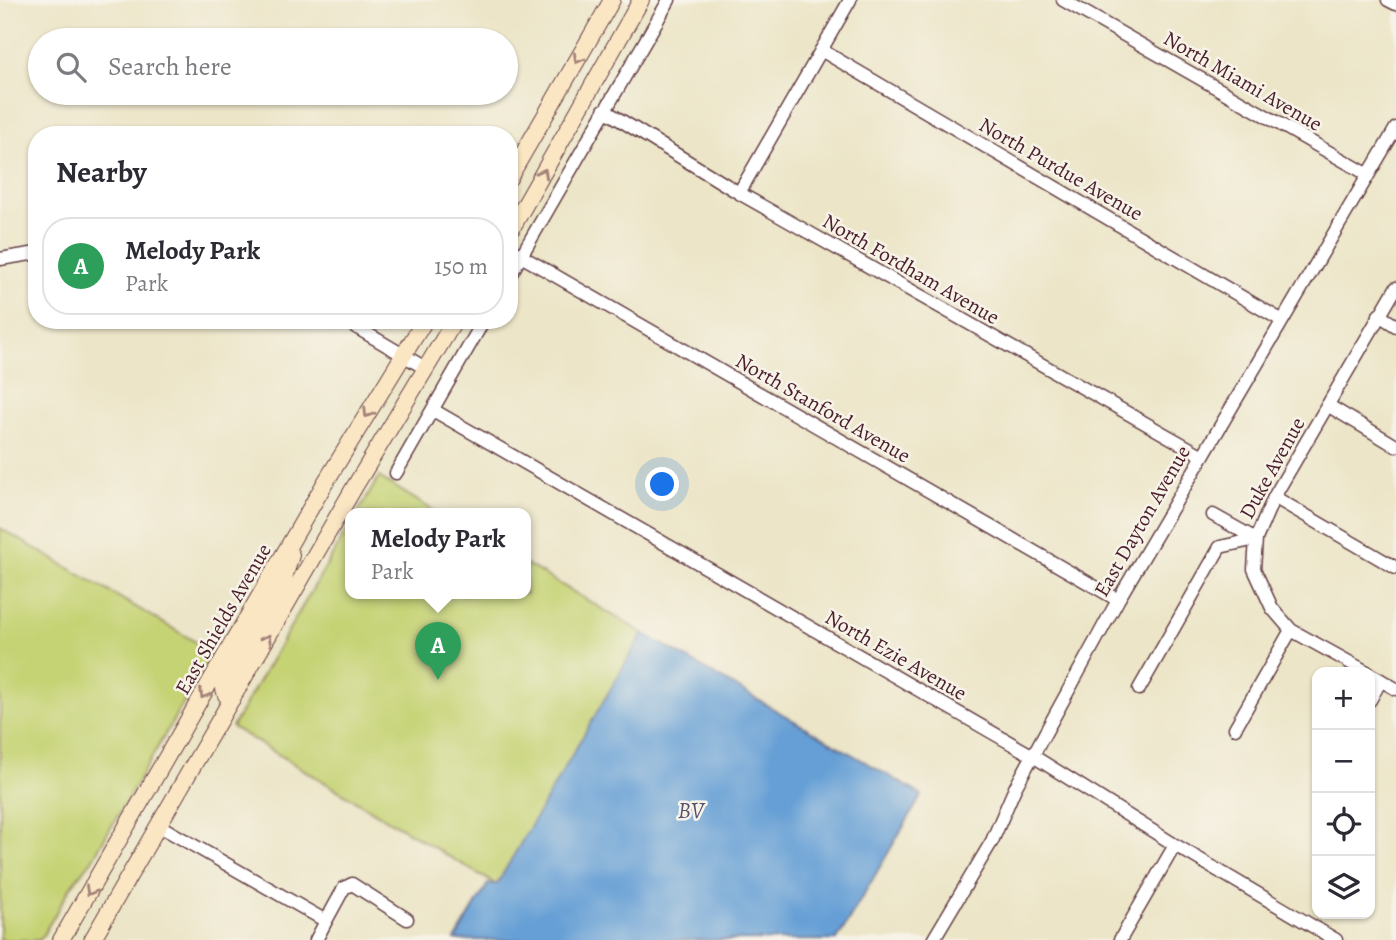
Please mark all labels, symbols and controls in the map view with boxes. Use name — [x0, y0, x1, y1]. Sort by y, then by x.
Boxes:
street label: North Miami Avenue — [1159, 24, 1327, 138]
search box — [28, 28, 518, 105]
icon: search — [52, 48, 90, 86]
text: Search here — [108, 49, 232, 84]
one-way arrow — [573, 52, 586, 64]
street label: North Purdue Avenue — [974, 111, 1148, 227]
text: Nearby — [56, 152, 147, 192]
one-way arrow — [535, 168, 548, 181]
street label: North Fordham Avenue — [817, 207, 1005, 331]
text: Melody Park — [125, 233, 260, 268]
text: A — [74, 251, 88, 282]
text: 150 m — [434, 251, 488, 282]
text: Park — [125, 268, 168, 299]
street label: North Stanford Avenue — [730, 346, 916, 470]
one-way arrow — [364, 406, 377, 419]
street label: Duke Avenue — [1233, 412, 1311, 524]
street label: East Dayton Avenue — [1087, 440, 1197, 602]
your location — [645, 467, 679, 501]
popup — [345, 508, 531, 599]
text: Melody Park — [370, 521, 506, 556]
street label: East Shields Avenue — [168, 538, 278, 700]
text: Park — [370, 556, 414, 587]
street label: North Ezie Avenue — [820, 603, 972, 707]
pin: A — [415, 622, 461, 680]
one-way arrow — [259, 633, 272, 646]
map controls — [1312, 667, 1375, 919]
button: + — [1312, 667, 1375, 730]
one-way arrow — [199, 687, 212, 700]
button: − — [1312, 730, 1375, 793]
button: locate — [1312, 793, 1375, 856]
water label: BV — [678, 795, 706, 826]
button: layers — [1312, 856, 1375, 919]
one-way arrow — [85, 884, 98, 896]

